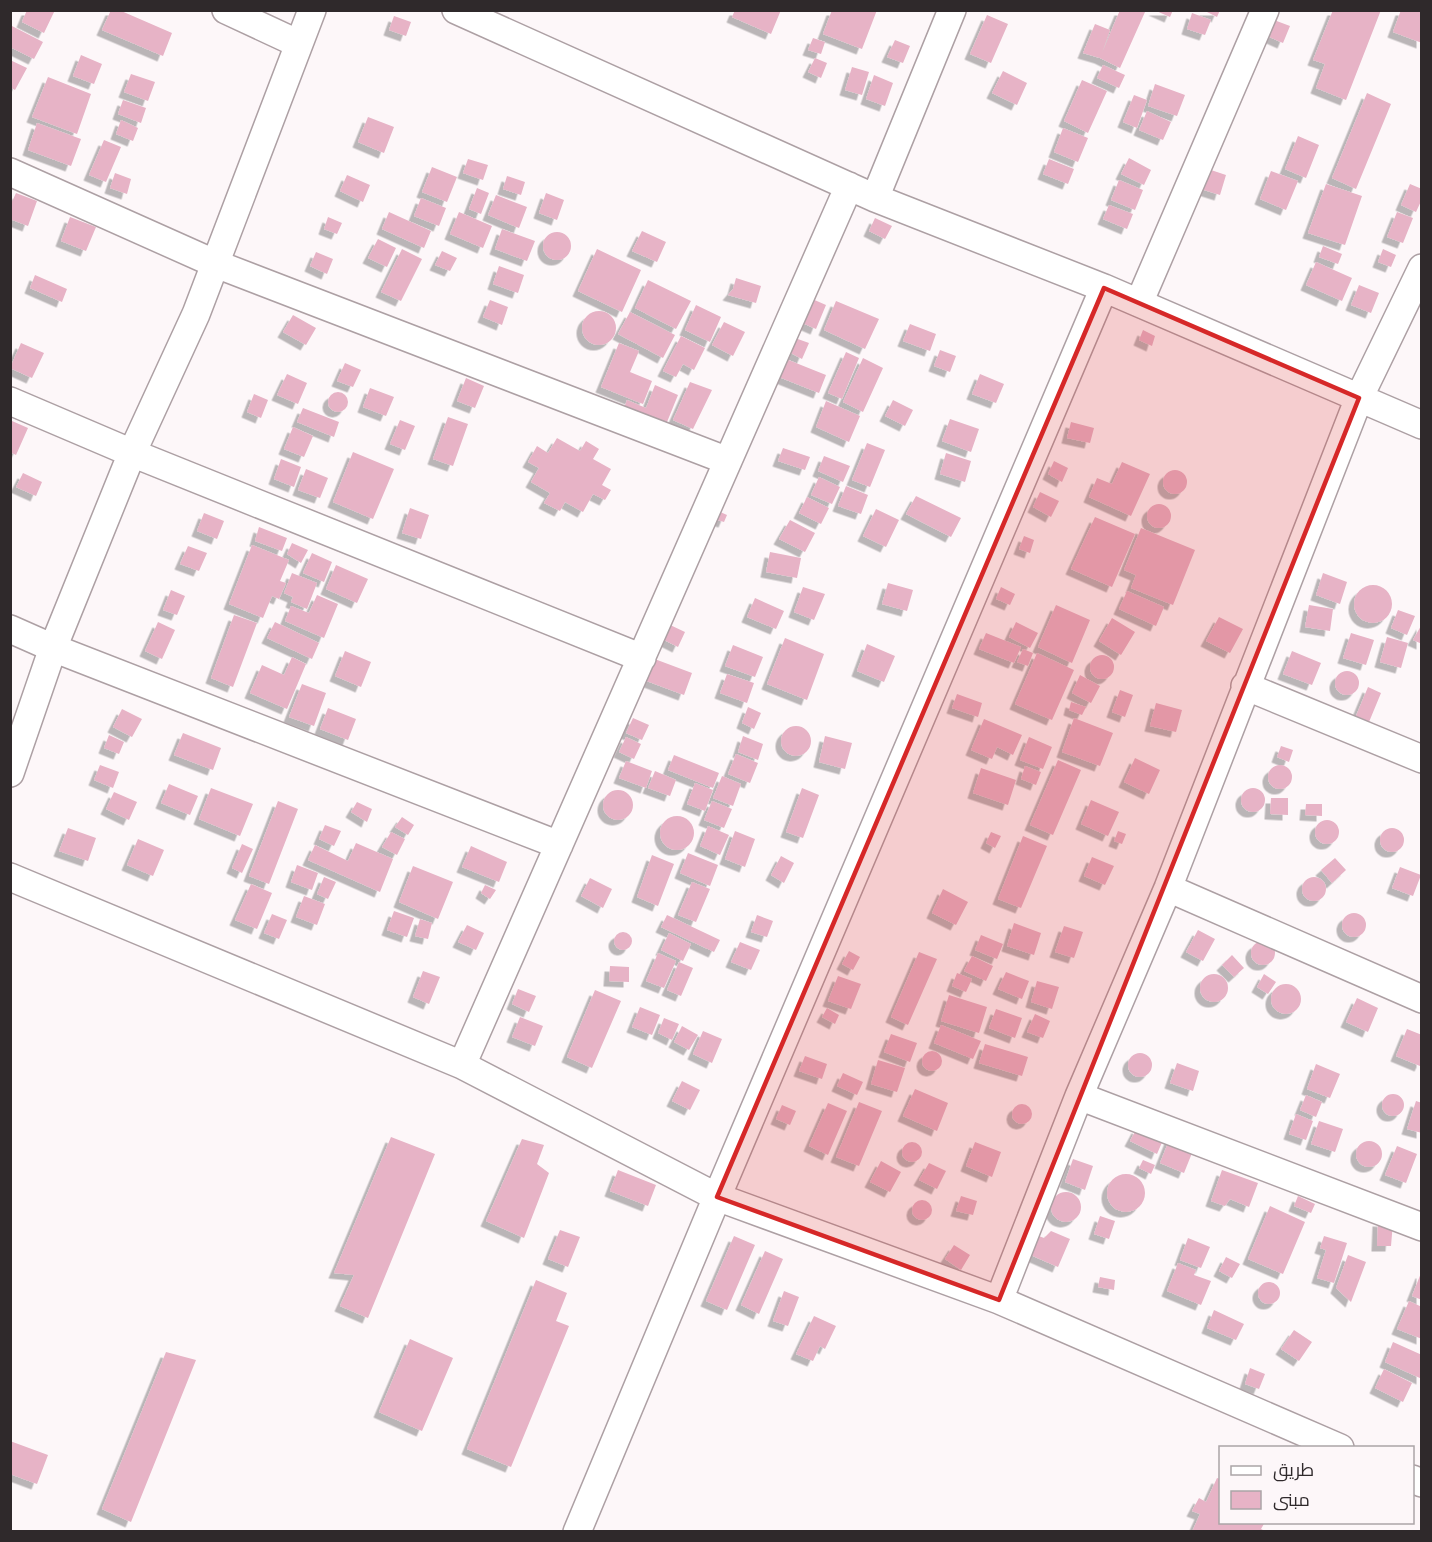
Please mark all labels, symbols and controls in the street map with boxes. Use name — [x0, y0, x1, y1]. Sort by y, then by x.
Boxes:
legend — [1219, 1446, 1414, 1524]
text: طريق — [1273, 1458, 1314, 1482]
text: مبنى — [1273, 1488, 1310, 1511]

